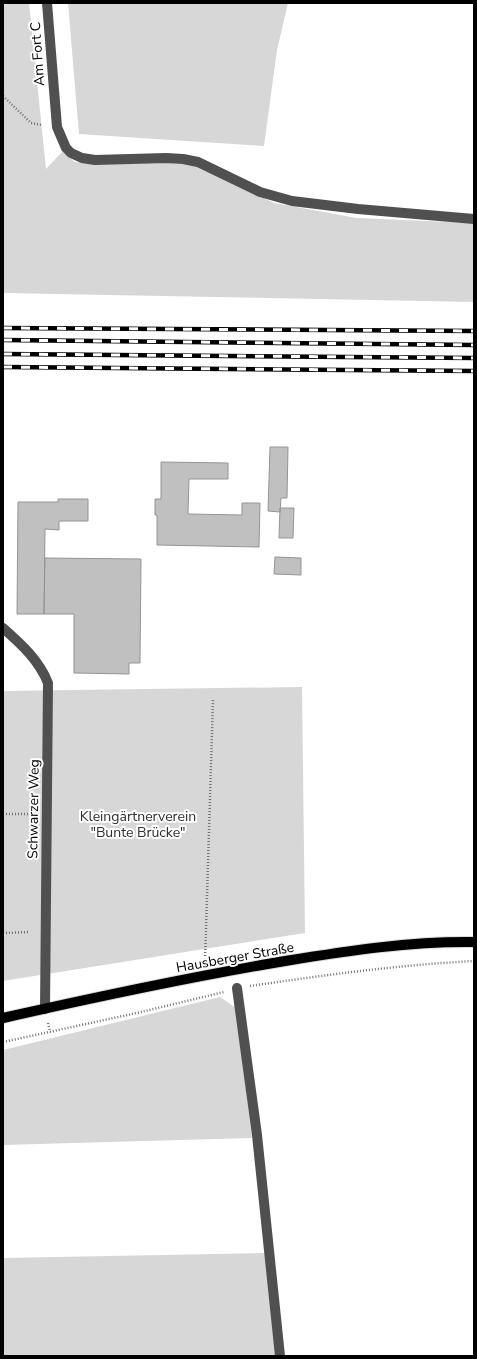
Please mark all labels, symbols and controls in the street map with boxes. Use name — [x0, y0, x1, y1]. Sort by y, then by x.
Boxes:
street label: Am Fort C — [26, 21, 49, 87]
street label: Schwarzer Weg — [23, 759, 44, 859]
park label: Kleingärtnerverein "Bunte Brücke" — [80, 807, 196, 842]
street label: Hausberger Straße — [175, 938, 296, 977]

